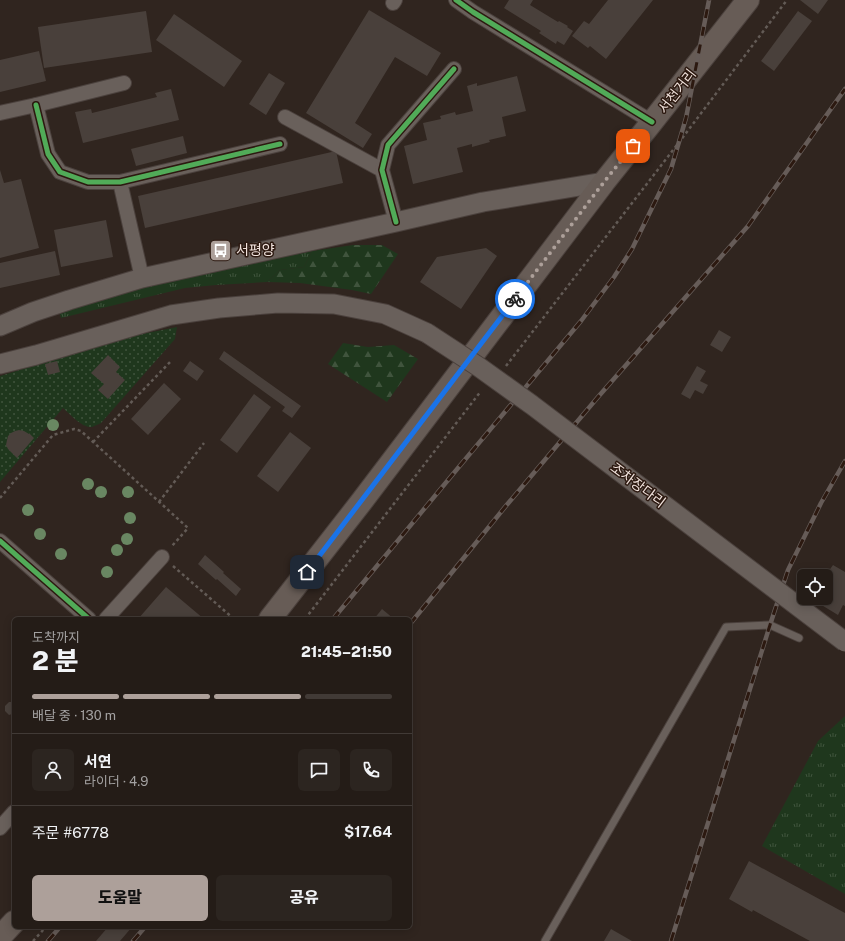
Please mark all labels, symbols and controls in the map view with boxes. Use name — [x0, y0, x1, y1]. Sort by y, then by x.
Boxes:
street label: 서천거리 — [655, 66, 699, 116]
pin — [616, 129, 650, 163]
icon: bag — [622, 135, 644, 157]
bus stop icon: 서평양 — [208, 237, 234, 263]
place label: 서평양 — [236, 242, 275, 258]
courier — [495, 279, 535, 319]
icon: bike — [504, 288, 526, 310]
street label: 조차장다리 — [607, 459, 669, 511]
pin — [290, 555, 324, 589]
icon: home — [296, 561, 318, 583]
map controls — [797, 569, 833, 605]
button: locate — [797, 569, 833, 605]
text: 도착까지 — [32, 630, 80, 645]
text: 21:45–21:50 — [301, 643, 392, 660]
text: 2 분 — [32, 645, 79, 676]
text: 배달 중 · 130 m — [32, 708, 116, 723]
button: person — [32, 749, 74, 791]
button: chat — [298, 749, 340, 791]
button: phone — [350, 749, 392, 791]
text: 서연 — [84, 753, 112, 770]
text: 라이더 · 4.9 — [84, 774, 148, 789]
text: $17.64 — [344, 823, 392, 840]
text: 주문 #6778 — [32, 824, 109, 841]
button: 도움말 — [32, 875, 208, 921]
button: 공유 — [216, 875, 392, 921]

